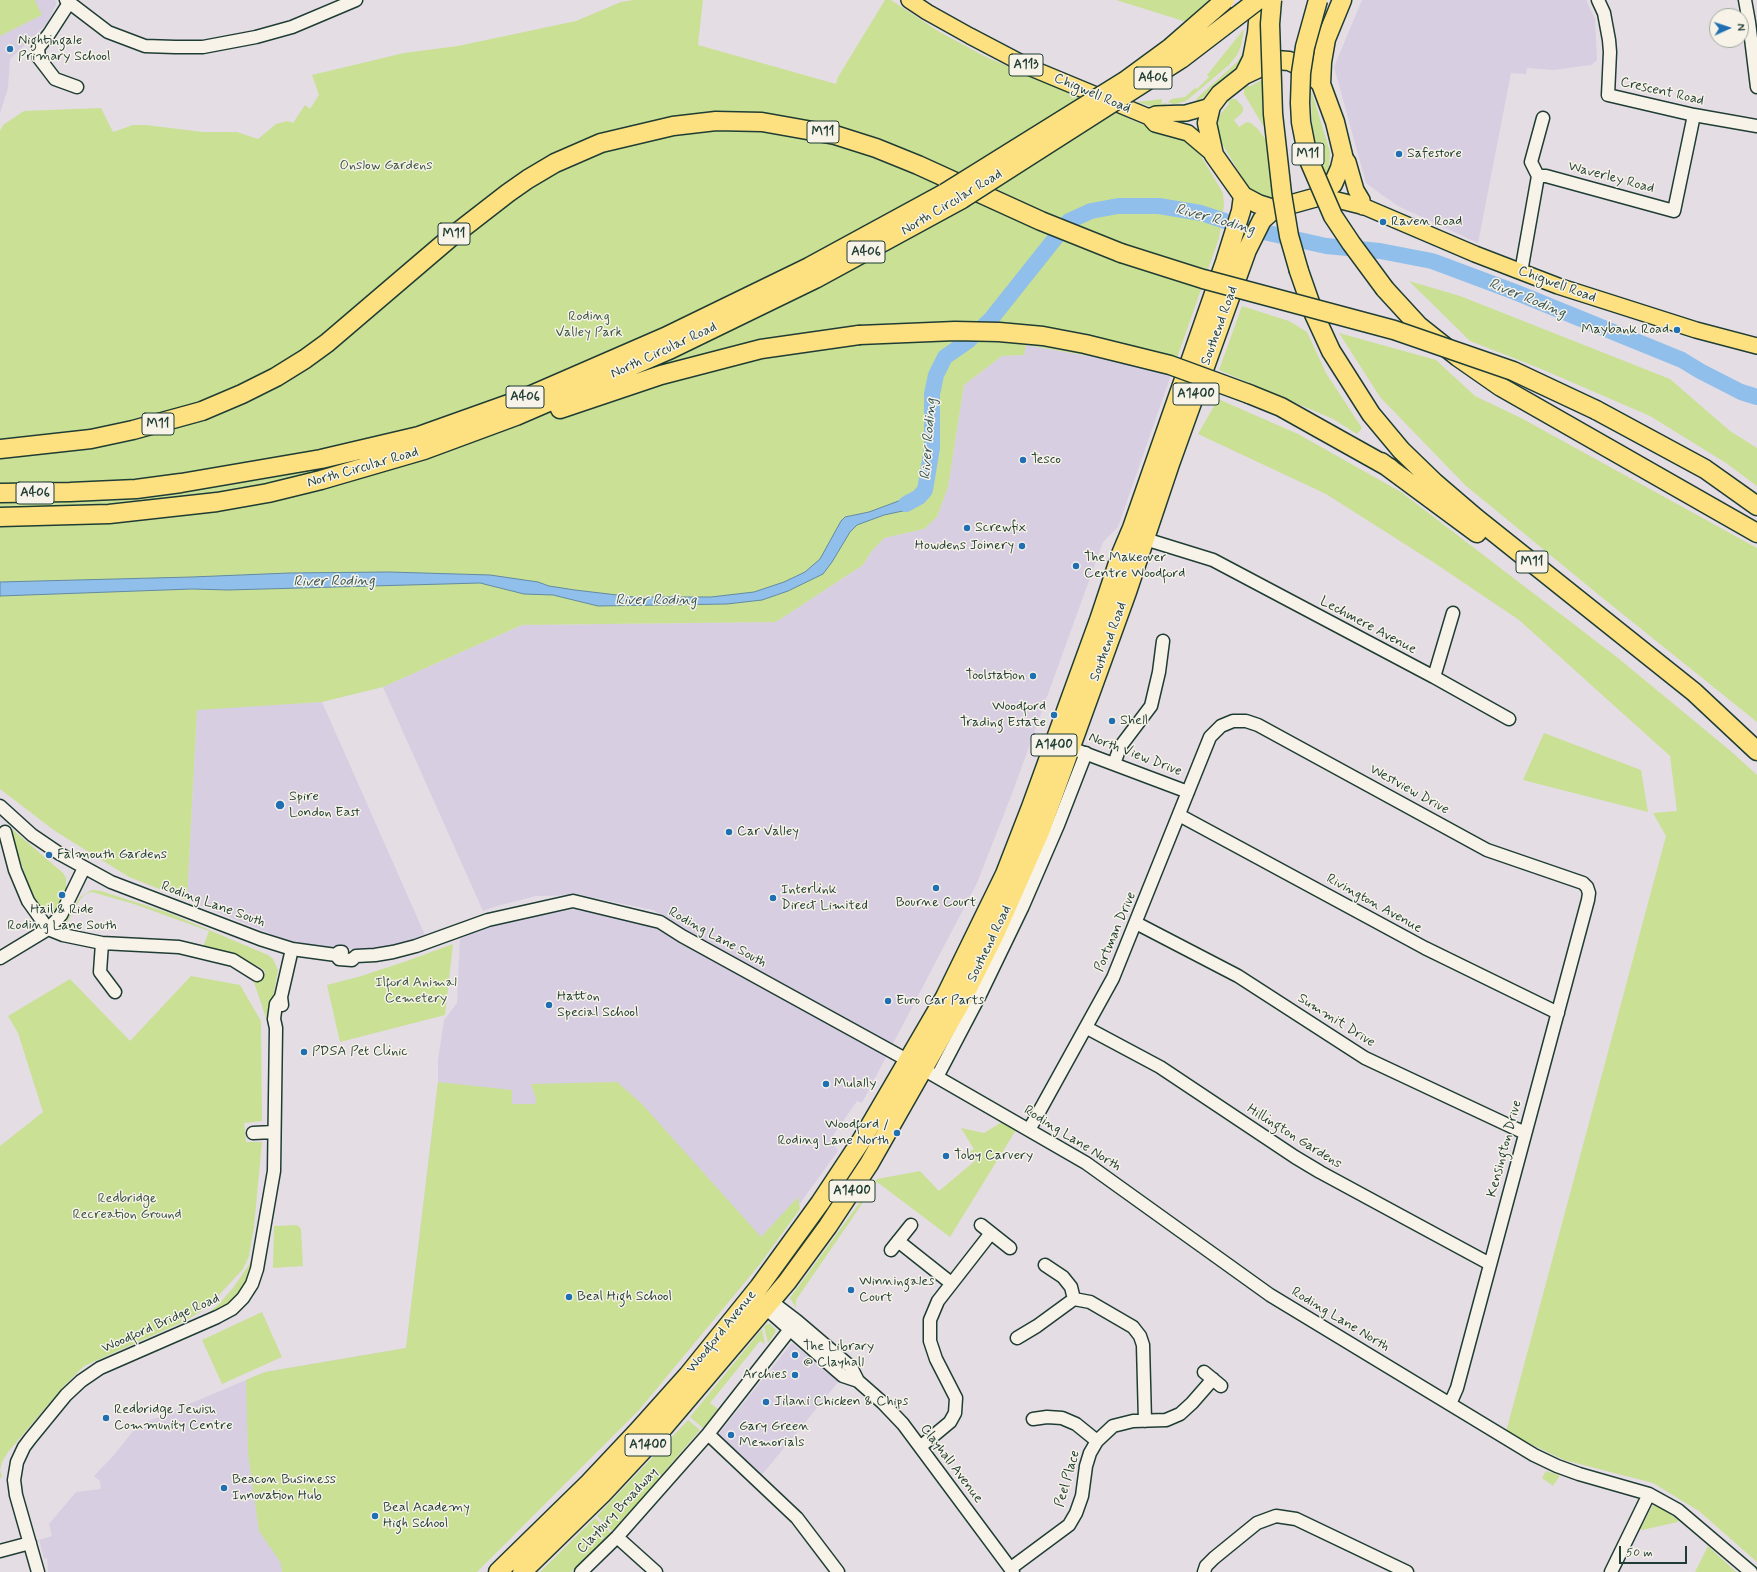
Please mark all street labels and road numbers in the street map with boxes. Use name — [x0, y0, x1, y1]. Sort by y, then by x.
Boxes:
road number: A113 — [1009, 54, 1043, 76]
road number: A406 — [1134, 67, 1172, 89]
street label: Chigwell Road — [1051, 70, 1133, 118]
street label: Crescent Road — [1618, 74, 1706, 110]
road number: M11 — [807, 121, 839, 143]
road number: M11 — [1292, 143, 1324, 165]
street label: Waverley Road — [1566, 158, 1656, 198]
street label: North Circular Road — [898, 166, 1006, 240]
road number: M11 — [438, 223, 470, 245]
road number: A406 — [847, 241, 885, 263]
street label: Chigwell Road — [1516, 263, 1598, 307]
street label: Southend Road — [1198, 284, 1242, 368]
street label: North Circular Road — [608, 319, 720, 383]
road number: A1400 — [1173, 383, 1219, 405]
road number: A406 — [506, 386, 544, 408]
road number: M11 — [142, 413, 174, 435]
street label: North Circular Road — [305, 444, 421, 492]
road number: A406 — [16, 482, 54, 504]
road number: M11 — [1516, 551, 1548, 573]
street label: Lechmere Avenue — [1317, 593, 1419, 659]
street label: Southend Road — [1087, 600, 1131, 684]
street label: North View Drive — [1086, 730, 1184, 780]
road number: A1400 — [1031, 734, 1077, 756]
street label: Westview Drive — [1366, 761, 1452, 819]
street label: Rivington Avenue — [1323, 871, 1425, 937]
street label: Roding Lane South — [159, 878, 267, 932]
street label: Portman Drive — [1092, 889, 1140, 975]
street label: Southend Road — [964, 903, 1016, 985]
street label: Roding Lane South — [665, 904, 769, 972]
street label: Summit Drive — [1294, 990, 1378, 1052]
street label: Kensington Drive — [1484, 1099, 1526, 1199]
street label: Hillington Gardens — [1243, 1101, 1345, 1173]
street label: Roding Lane North — [1020, 1102, 1124, 1176]
road number: A1400 — [829, 1180, 875, 1202]
street label: Roding Lane North — [1288, 1284, 1392, 1356]
street label: Woodford Avenue — [683, 1287, 761, 1377]
street label: Woodford Bridge Road — [99, 1290, 223, 1358]
street label: Clayhall Avenue — [916, 1421, 986, 1507]
road number: A1400 — [625, 1434, 671, 1456]
street label: Peel Place — [1052, 1449, 1084, 1509]
street label: Claybury Broadway — [574, 1465, 662, 1557]

